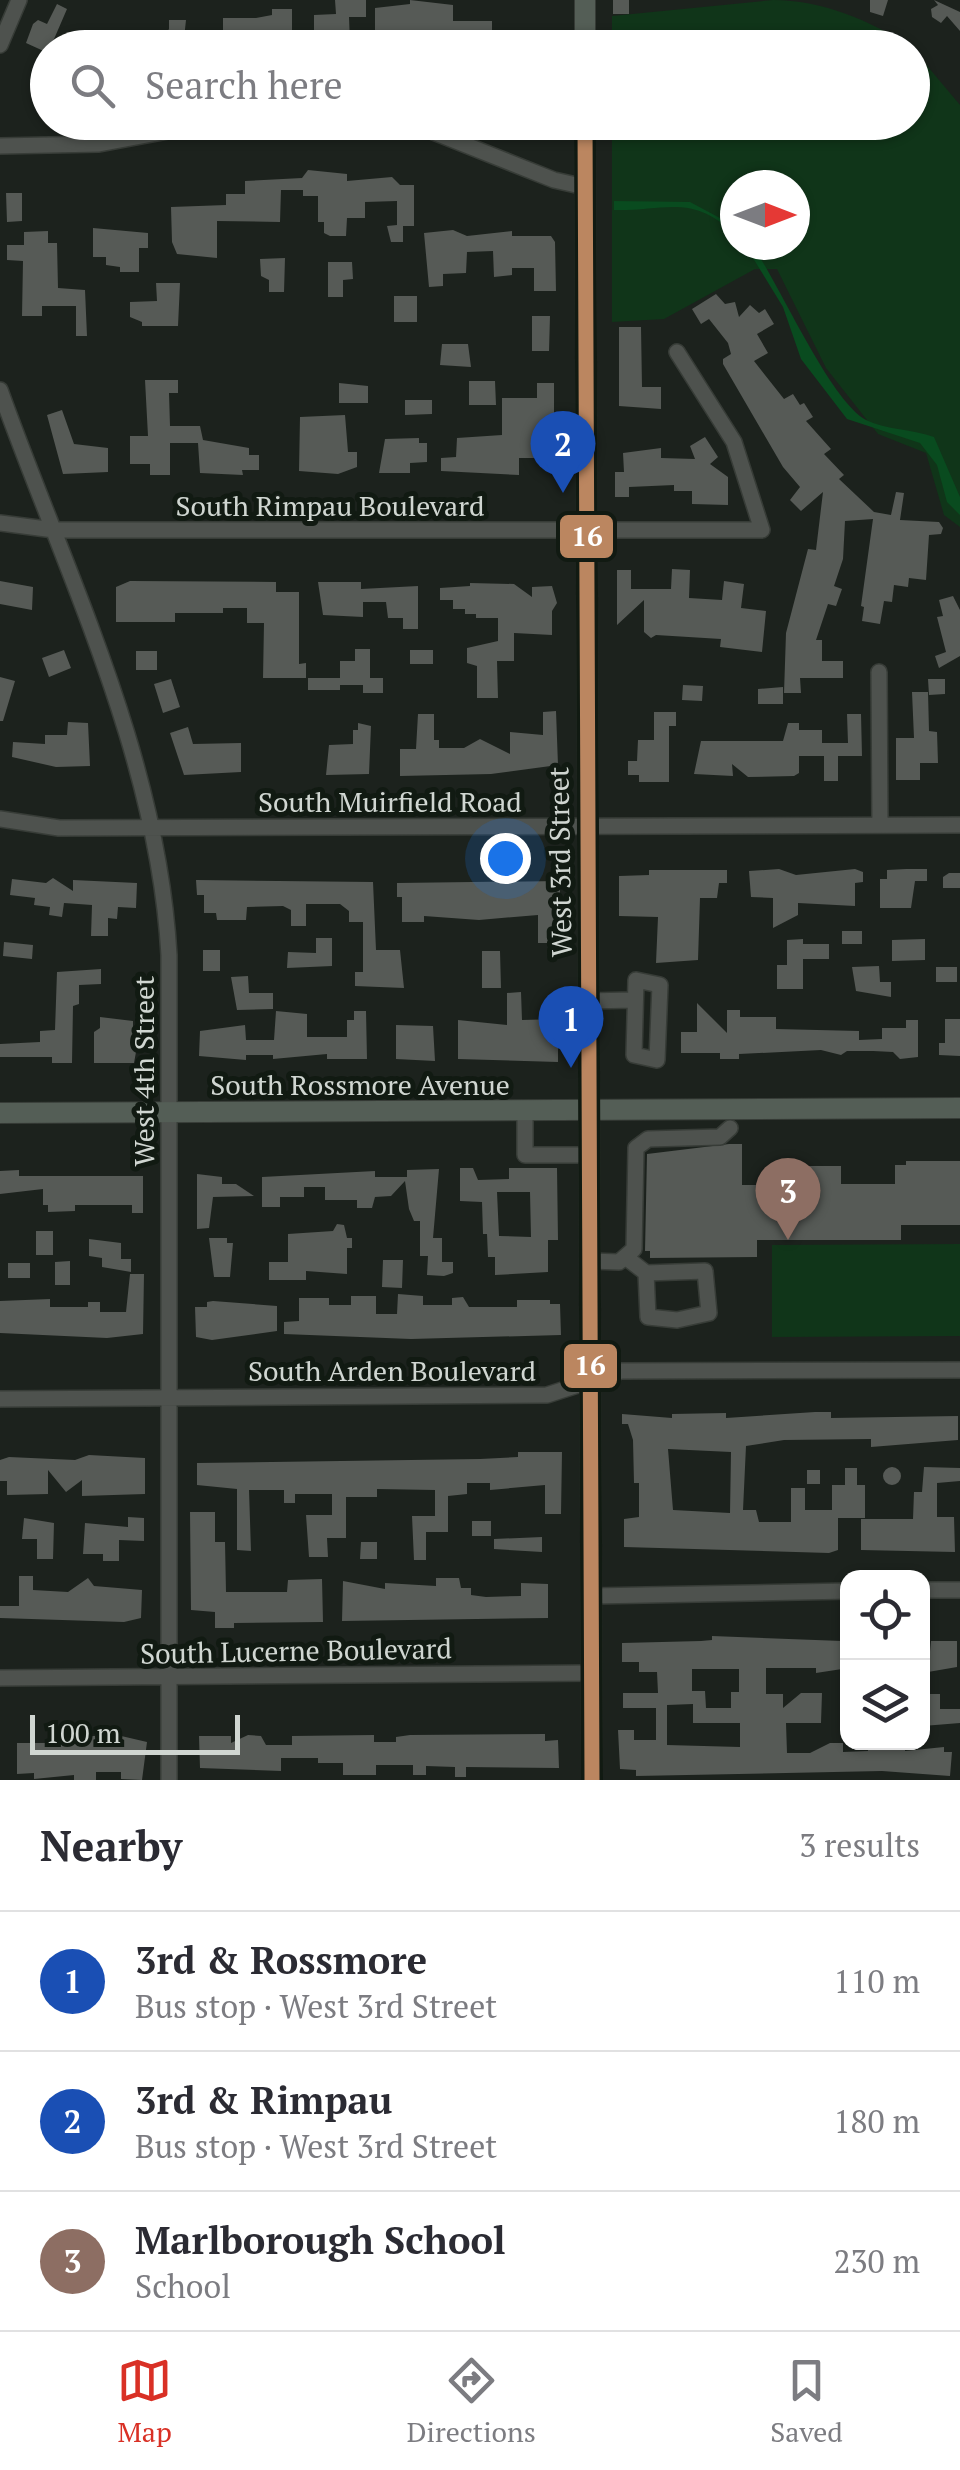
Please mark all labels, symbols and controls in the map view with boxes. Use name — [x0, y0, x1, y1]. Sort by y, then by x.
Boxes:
search box — [30, 30, 930, 140]
icon: search — [65, 58, 120, 113]
text: Search here — [145, 60, 343, 110]
north arrow — [720, 170, 810, 260]
pin: 2 — [530, 410, 596, 493]
street label: South Rimpau Boulevard — [176, 487, 484, 524]
line badge: 16 — [558, 513, 615, 560]
text: 16 — [571, 517, 603, 554]
street label: West 3rd Street — [539, 766, 580, 958]
street label: South Muirfield Road — [258, 783, 522, 820]
your location — [480, 833, 531, 884]
street label: West 4th Street — [125, 975, 162, 1167]
pin: 1 — [538, 986, 604, 1068]
street label: South Rossmore Avenue — [210, 1066, 510, 1103]
pin: 3 — [756, 1158, 820, 1240]
line badge: 16 — [562, 1342, 619, 1390]
text: 16 — [574, 1346, 606, 1383]
street label: South Arden Boulevard — [248, 1352, 536, 1389]
map controls — [840, 1570, 930, 1750]
button: locate — [840, 1570, 930, 1660]
street label: South Lucerne Boulevard — [140, 1629, 452, 1672]
button: layers — [840, 1660, 930, 1750]
scale bar — [30, 1710, 240, 1754]
text: 100 m — [45, 1714, 121, 1751]
text: Nearby — [40, 1817, 182, 1873]
text: 3 results — [799, 1824, 920, 1866]
text: 3rd & Rossmore — [135, 1935, 427, 1985]
text: 1 — [63, 1960, 82, 2002]
text: 110 m — [833, 1960, 920, 2002]
text: Bus stop · West 3rd Street — [135, 1985, 497, 2027]
text: 3rd & Rimpau — [135, 2075, 392, 2125]
text: 2 — [63, 2100, 82, 2142]
text: 180 m — [833, 2100, 920, 2142]
text: Bus stop · West 3rd Street — [135, 2125, 497, 2167]
text: Marlborough School — [135, 2215, 506, 2265]
text: 3 — [63, 2240, 82, 2282]
text: 230 m — [833, 2240, 920, 2282]
text: School — [135, 2265, 231, 2307]
tab: Map — [117, 2353, 172, 2450]
tab: Directions — [407, 2353, 536, 2450]
tab: Saved — [770, 2353, 843, 2450]

